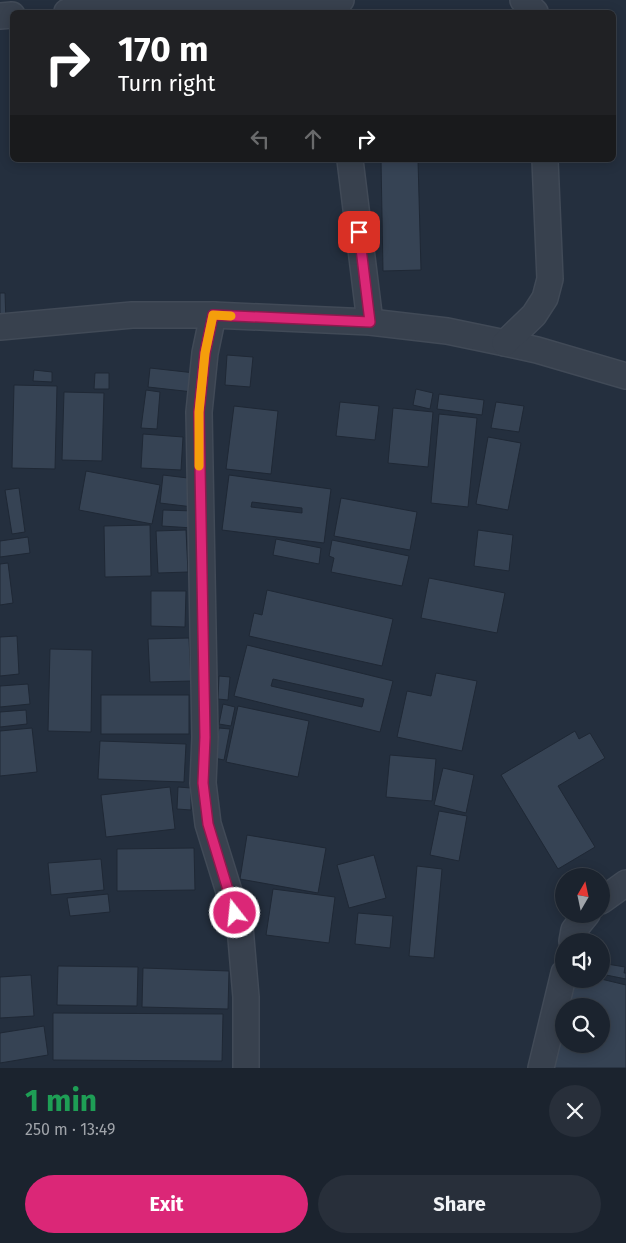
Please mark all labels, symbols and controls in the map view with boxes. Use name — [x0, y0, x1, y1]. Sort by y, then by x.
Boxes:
text: 170 m — [118, 28, 209, 70]
icon: right — [35, 30, 100, 95]
text: Turn right — [118, 70, 215, 97]
icon: left — [246, 125, 274, 153]
icon: ahead — [299, 125, 327, 153]
icon: right — [352, 125, 380, 153]
pin — [338, 211, 380, 253]
icon: arrive — [345, 218, 373, 246]
north arrow — [555, 868, 610, 922]
map controls — [555, 868, 610, 1053]
position arrow — [208, 886, 260, 938]
button: sound — [555, 933, 610, 988]
button: search — [555, 998, 610, 1053]
text: 1 min — [25, 1083, 97, 1119]
button: close — [549, 1085, 601, 1137]
text: 250 m · 13:49 — [25, 1120, 115, 1139]
button: Exit — [25, 1175, 308, 1233]
button: Share — [318, 1175, 601, 1233]

